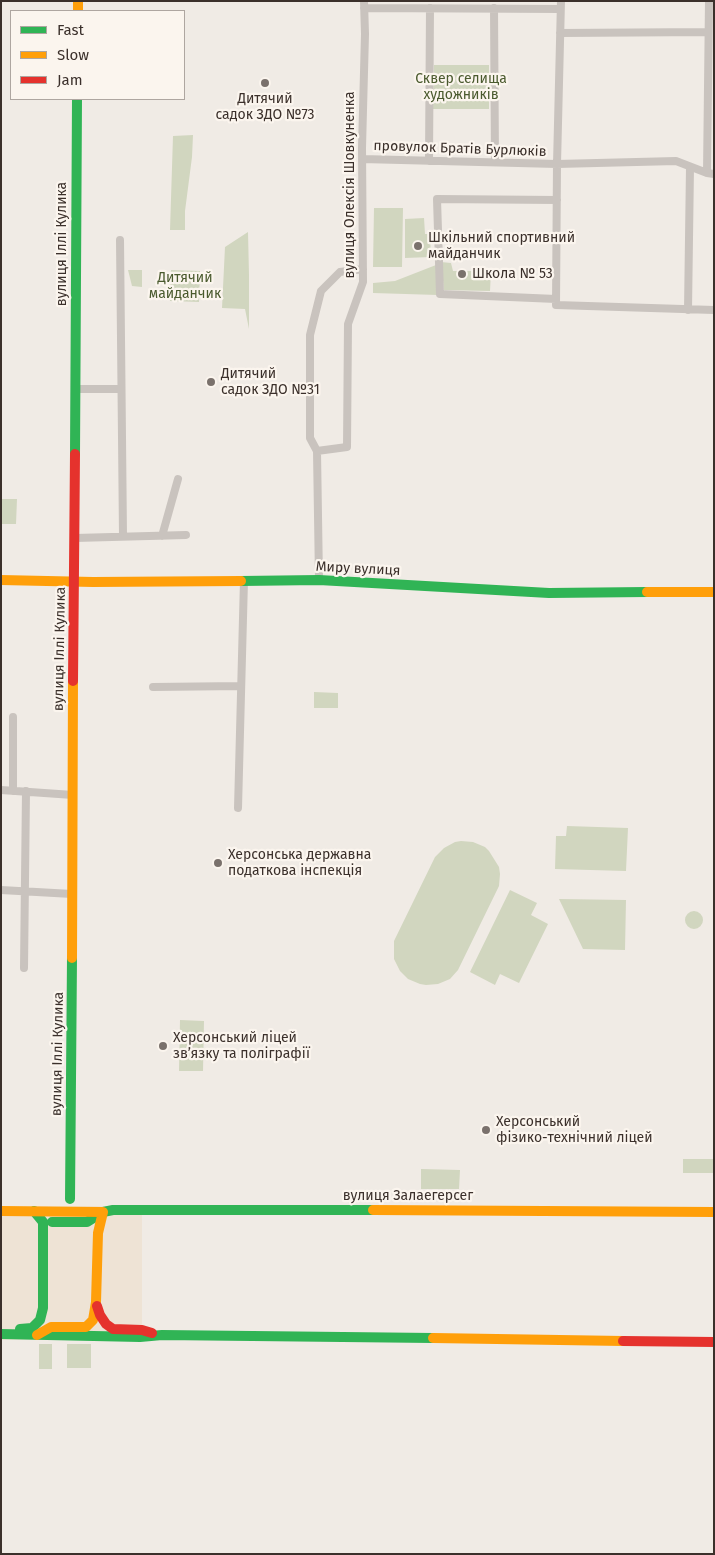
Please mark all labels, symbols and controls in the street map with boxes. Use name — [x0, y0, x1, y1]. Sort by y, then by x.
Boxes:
legend — [10, 10, 185, 100]
text: Fast — [57, 21, 84, 39]
text: Slow — [57, 46, 89, 64]
text: Jam — [57, 71, 83, 89]
park label: Сквер селища художників — [415, 71, 507, 104]
marker: Дитячий садок ЗДО №73 — [259, 77, 271, 89]
place label: Дитячий садок ЗДО №73 — [216, 91, 314, 124]
street label: вулиця Олексія Шовкуненка — [342, 91, 358, 279]
street label: провулок Братів Бурлюків — [373, 138, 547, 160]
street label: вулиця Іллі Кулика — [54, 182, 70, 306]
place label: Шкільний спортивний майданчик — [428, 230, 575, 262]
marker: Шкільний спортивний майданчик — [412, 240, 424, 252]
place label: Школа № 53 — [472, 266, 553, 282]
marker: Школа № 53 — [456, 268, 468, 280]
park label: Дитячий майданчик — [149, 270, 221, 302]
place label: Дитячий садок ЗДО №31 — [221, 366, 320, 398]
marker: Дитячий садок ЗДО №31 — [205, 376, 217, 388]
street label: Миру вулиця — [315, 558, 401, 580]
street label: вулиця Іллі Кулика — [51, 587, 69, 711]
place label: Херсонська державна податкова інспекція — [228, 847, 371, 880]
marker: Херсонська державна податкова інспекція — [212, 857, 224, 869]
street label: вулиця Іллі Кулика — [49, 992, 67, 1116]
place label: Херсонський ліцей зв’язку та поліграфії — [173, 1030, 310, 1062]
marker: Херсонський ліцей зв’язку та поліграфії — [157, 1040, 169, 1052]
place label: Херсонський фізико-технічний ліцей — [496, 1114, 653, 1146]
marker: Херсонський фізико-технічний ліцей — [480, 1124, 492, 1136]
street label: вулиця Залаегерсег — [343, 1188, 473, 1204]

